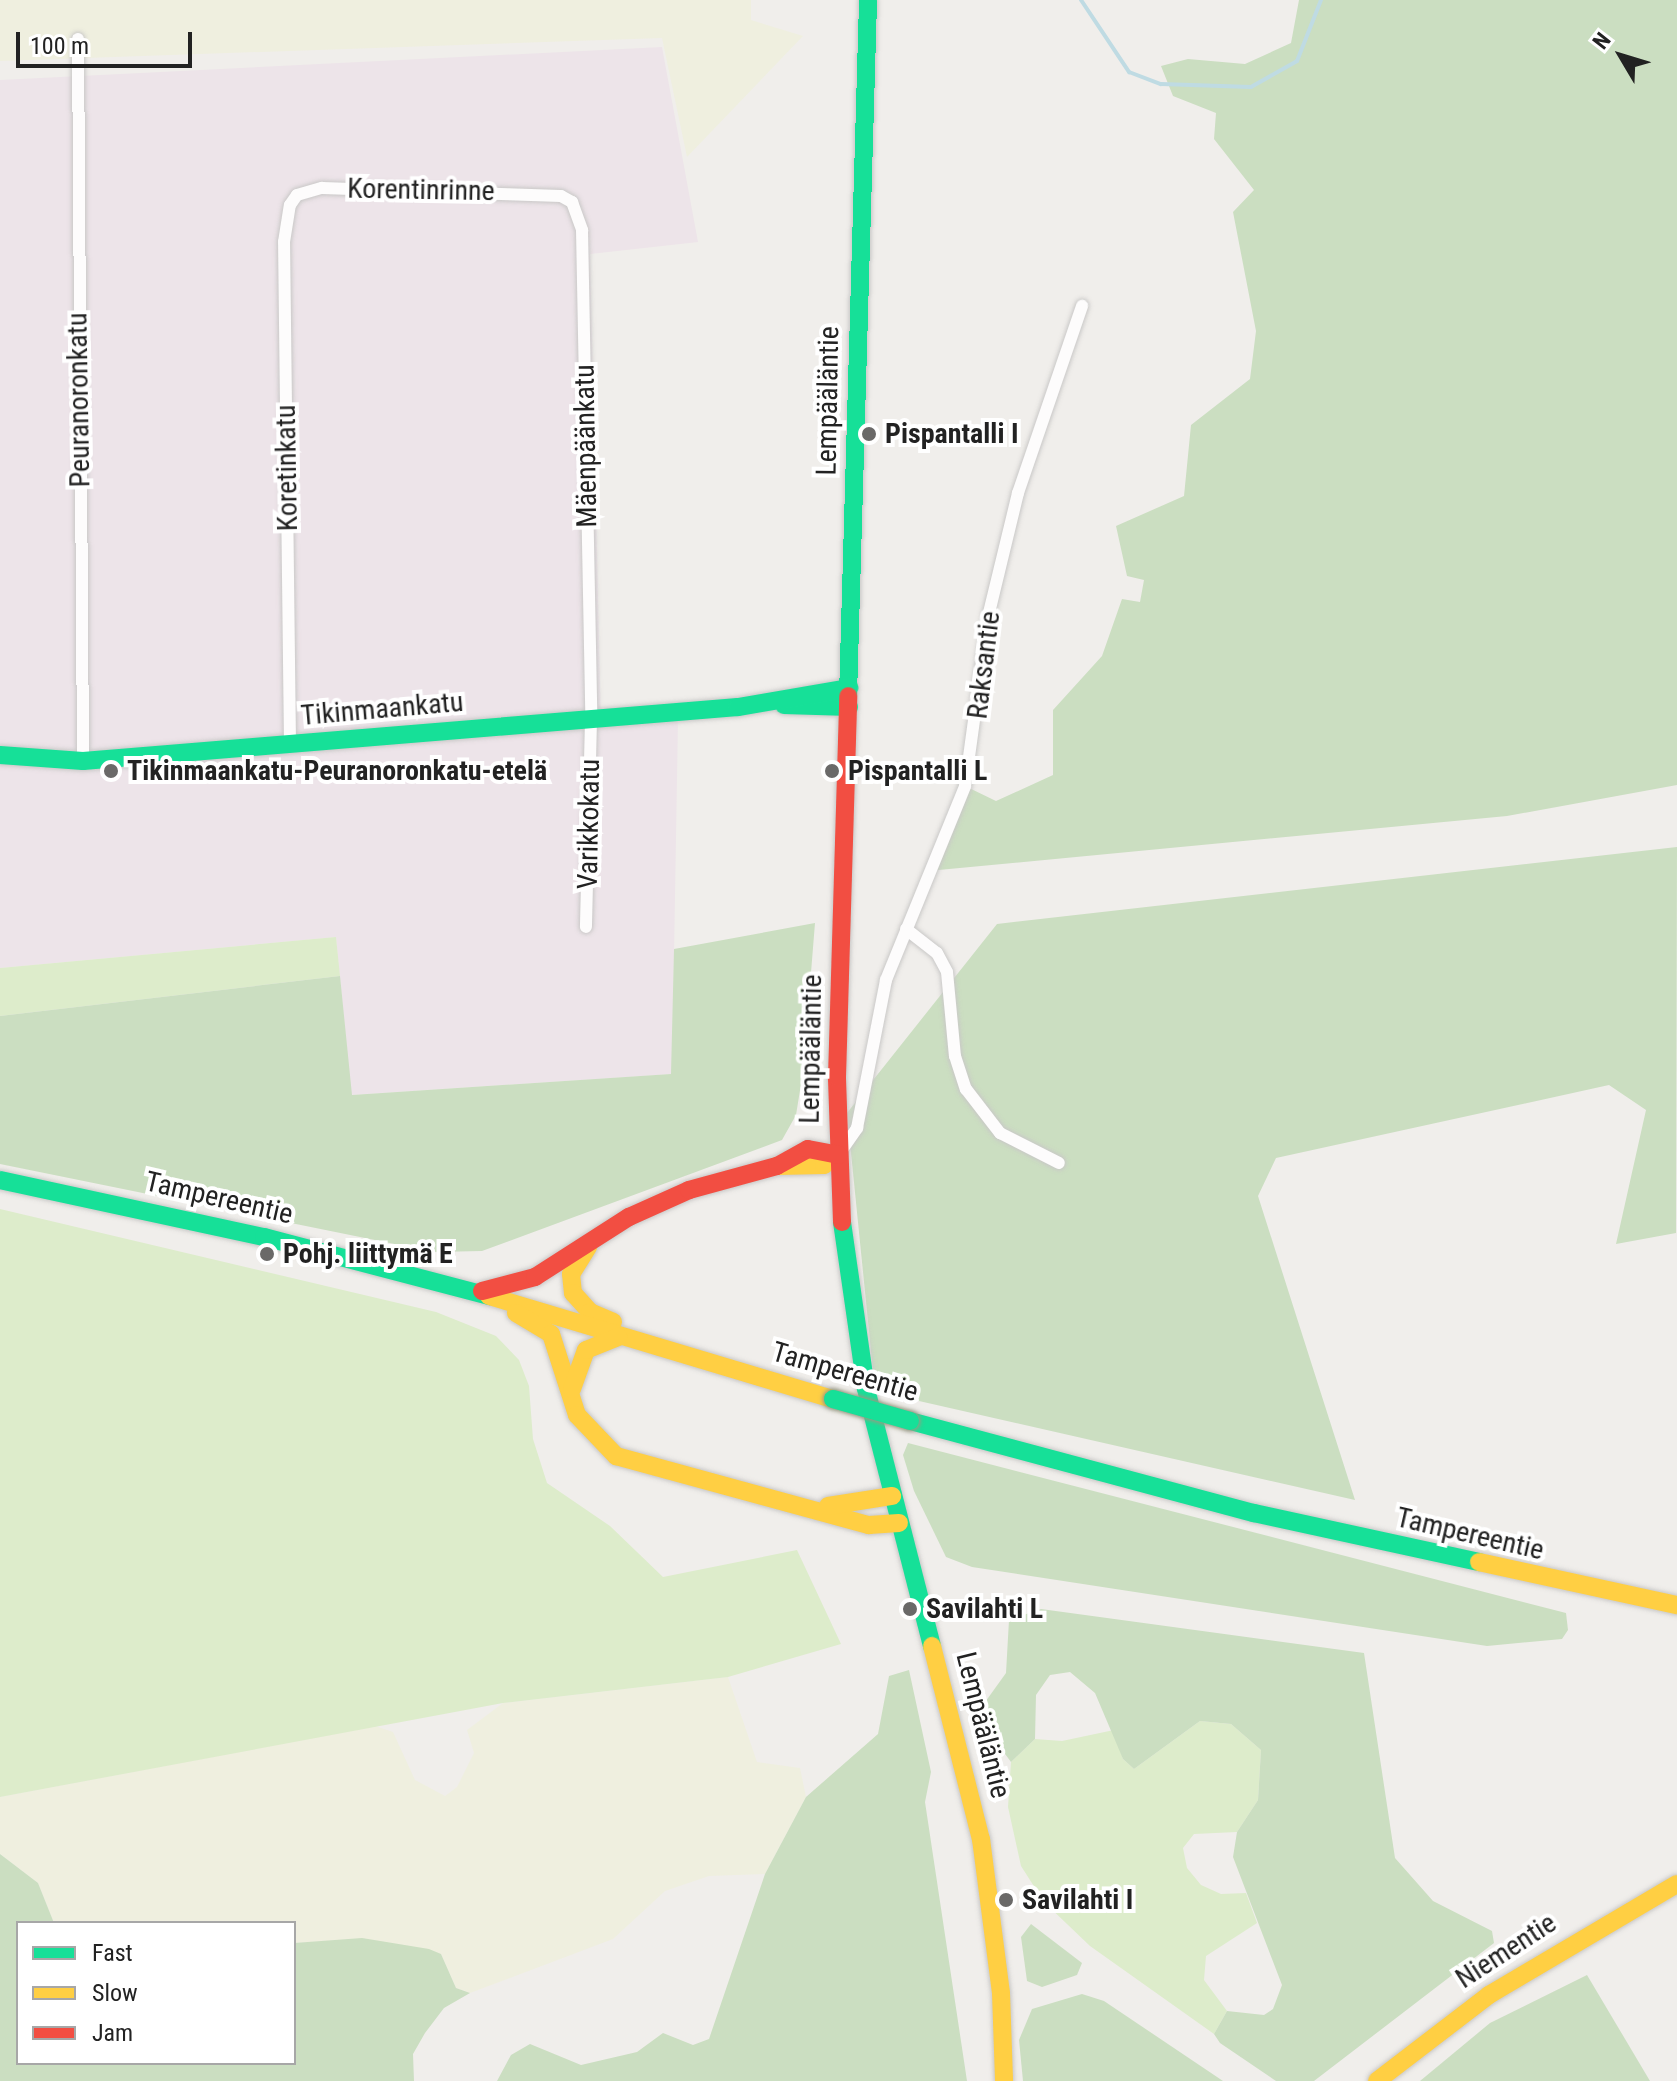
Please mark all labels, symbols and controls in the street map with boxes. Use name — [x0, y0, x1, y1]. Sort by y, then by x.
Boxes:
scale bar — [20, 16, 196, 66]
north arrow — [1581, 16, 1661, 96]
text: N — [1588, 28, 1616, 54]
text: 100 m — [30, 32, 89, 60]
street label: Korentinrinne — [347, 172, 495, 208]
street label: Peuranoronkatu — [61, 312, 97, 488]
street label: Lempääläntie — [810, 326, 846, 476]
street label: Mäenpäänkatu — [568, 364, 604, 528]
street label: Koretinkatu — [269, 404, 305, 532]
place label: Pispantalli I — [885, 417, 1018, 451]
marker: Pispantalli I — [860, 425, 878, 443]
street label: Raksantie — [961, 609, 1007, 721]
street label: Tikinmaankatu — [299, 685, 465, 733]
place label: Tikinmaankatu-Peuranoronkatu-etelä — [127, 754, 547, 788]
place label: Pispantalli L — [848, 754, 987, 788]
street label: Varikkokatu — [571, 758, 607, 890]
marker: Tikinmaankatu-Peuranoronkatu-etelä — [102, 762, 120, 780]
marker: Pispantalli L — [823, 762, 841, 780]
street label: Lempääläntie — [793, 974, 829, 1124]
street label: Tampereentie — [142, 1165, 296, 1231]
place label: Pohj. liittymä E — [283, 1237, 453, 1271]
marker: Pohj. liittymä E — [258, 1245, 276, 1263]
street label: Tampereentie — [768, 1335, 922, 1409]
street label: Tampereentie — [1393, 1501, 1547, 1567]
place label: Savilahti L — [926, 1592, 1043, 1626]
marker: Savilahti L — [901, 1600, 919, 1618]
street label: Lempääläntie — [949, 1648, 1017, 1802]
place label: Savilahti I — [1022, 1883, 1133, 1917]
marker: Savilahti I — [997, 1891, 1015, 1909]
street label: Niementie — [1450, 1906, 1562, 1996]
legend — [16, 1921, 296, 2065]
text: Fast — [92, 1939, 133, 1967]
text: Slow — [92, 1979, 138, 2007]
text: Jam — [92, 2019, 133, 2047]

